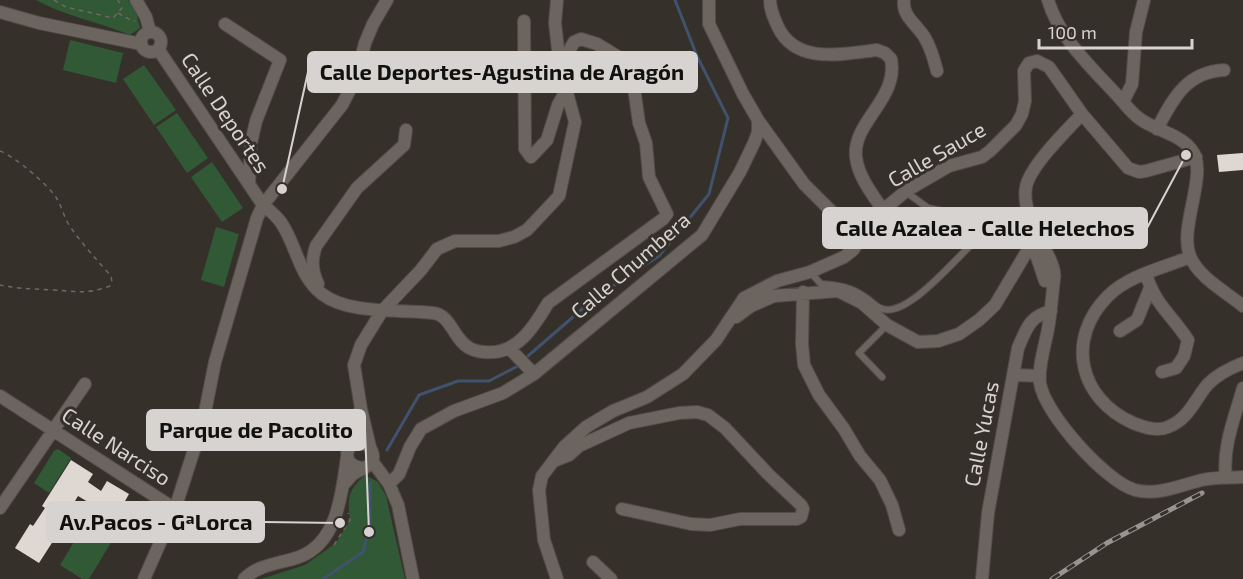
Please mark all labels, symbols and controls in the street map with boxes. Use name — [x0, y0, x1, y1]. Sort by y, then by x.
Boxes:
scale bar — [1039, 12, 1192, 50]
text: 100 m — [1048, 21, 1097, 43]
street label: Calle Deportes — [177, 47, 276, 177]
callout: Calle Deportes-Agustina de Aragón — [308, 52, 697, 92]
text: Calle Deportes-Agustina de Aragón — [320, 58, 684, 84]
street label: Calle Sauce — [883, 116, 990, 192]
street label: Calle Chumbera — [565, 206, 695, 323]
callout: Calle Azalea - Calle Helechos — [823, 208, 1147, 248]
text: Calle Azalea - Calle Helechos — [835, 214, 1135, 240]
street label: Calle Yucas — [958, 379, 1003, 488]
street label: Calle Narciso — [58, 401, 176, 490]
callout: Parque de Pacolito — [147, 410, 365, 450]
text: Parque de Pacolito — [159, 416, 353, 442]
callout: Av.Pacos - GªLorca — [47, 502, 264, 542]
text: Av.Pacos - GªLorca — [59, 508, 253, 534]

